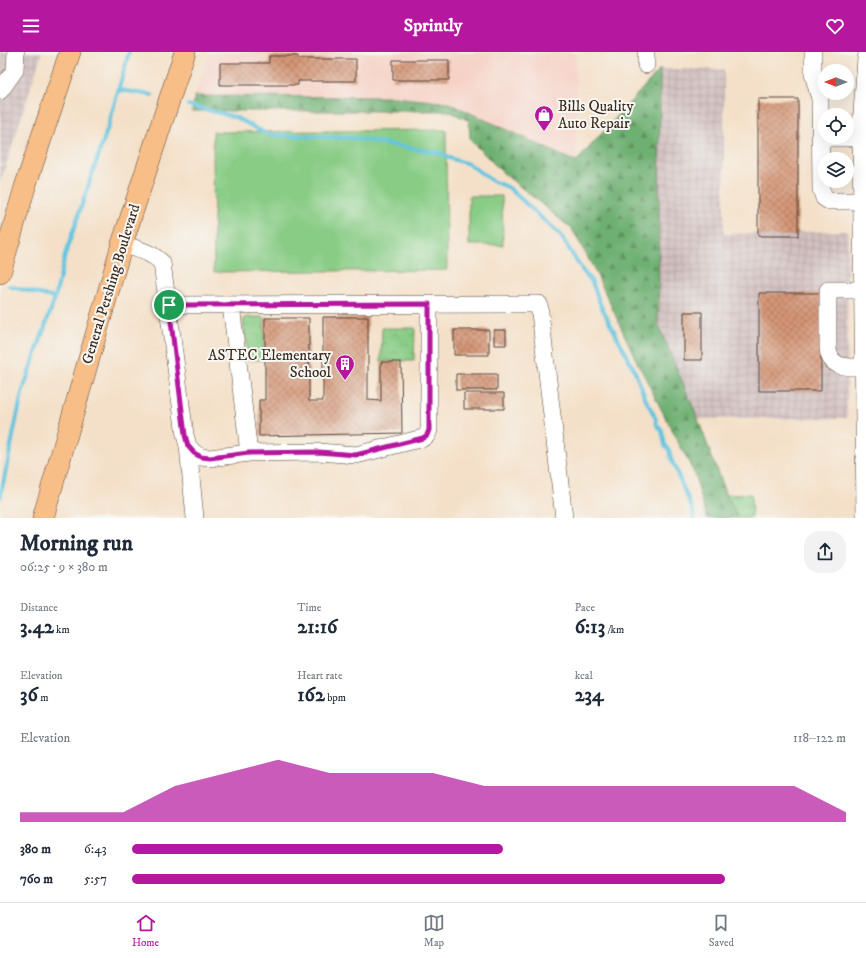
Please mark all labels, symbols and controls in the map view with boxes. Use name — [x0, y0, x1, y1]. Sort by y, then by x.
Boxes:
icon: menu — [20, 15, 42, 37]
text: Sprintly — [404, 15, 462, 37]
icon: heart — [824, 15, 846, 37]
north arrow — [818, 64, 854, 100]
map controls — [818, 64, 854, 188]
place label: Bills Quality Auto Repair — [558, 97, 634, 133]
shop icon: Bills Quality Auto Repair — [533, 104, 555, 132]
button: locate — [818, 108, 854, 144]
button: layers — [818, 152, 854, 188]
street label: General Pershing Boulevard — [78, 201, 145, 366]
pin — [152, 288, 186, 322]
icon: arrive — [158, 294, 180, 316]
place label: ASTEC Elementary School — [208, 346, 332, 382]
building icon: ASTEC Elementary School — [334, 353, 356, 381]
text: Morning run — [20, 530, 133, 557]
button: share — [804, 531, 846, 573]
text: 06:25 · 9 × 380 m — [20, 559, 108, 575]
text: Distance — [20, 601, 58, 615]
text: Time — [297, 601, 321, 615]
text: Pace — [575, 601, 595, 615]
text: 3.42 — [20, 615, 54, 640]
text: 21:16 — [297, 615, 337, 640]
text: 6:13 — [575, 615, 605, 640]
text: km — [54, 623, 70, 637]
text: /km — [605, 623, 624, 637]
text: Elevation — [20, 669, 63, 683]
text: Heart rate — [297, 669, 342, 683]
text: kcal — [575, 669, 593, 683]
text: 36 — [20, 683, 38, 708]
text: 162 — [297, 683, 325, 708]
text: 234 — [575, 683, 603, 708]
text: m — [38, 691, 49, 705]
text: bpm — [325, 691, 346, 705]
text: Elevation — [20, 730, 70, 746]
text: 118–122 m — [793, 730, 846, 746]
text: 380 m — [20, 841, 51, 857]
text: 6:43 — [84, 841, 107, 857]
text: 760 m — [20, 871, 53, 887]
text: 5:57 — [84, 871, 107, 887]
tab: Home — [132, 912, 159, 950]
tab: Map — [423, 912, 445, 950]
tab: Saved — [709, 912, 734, 950]

